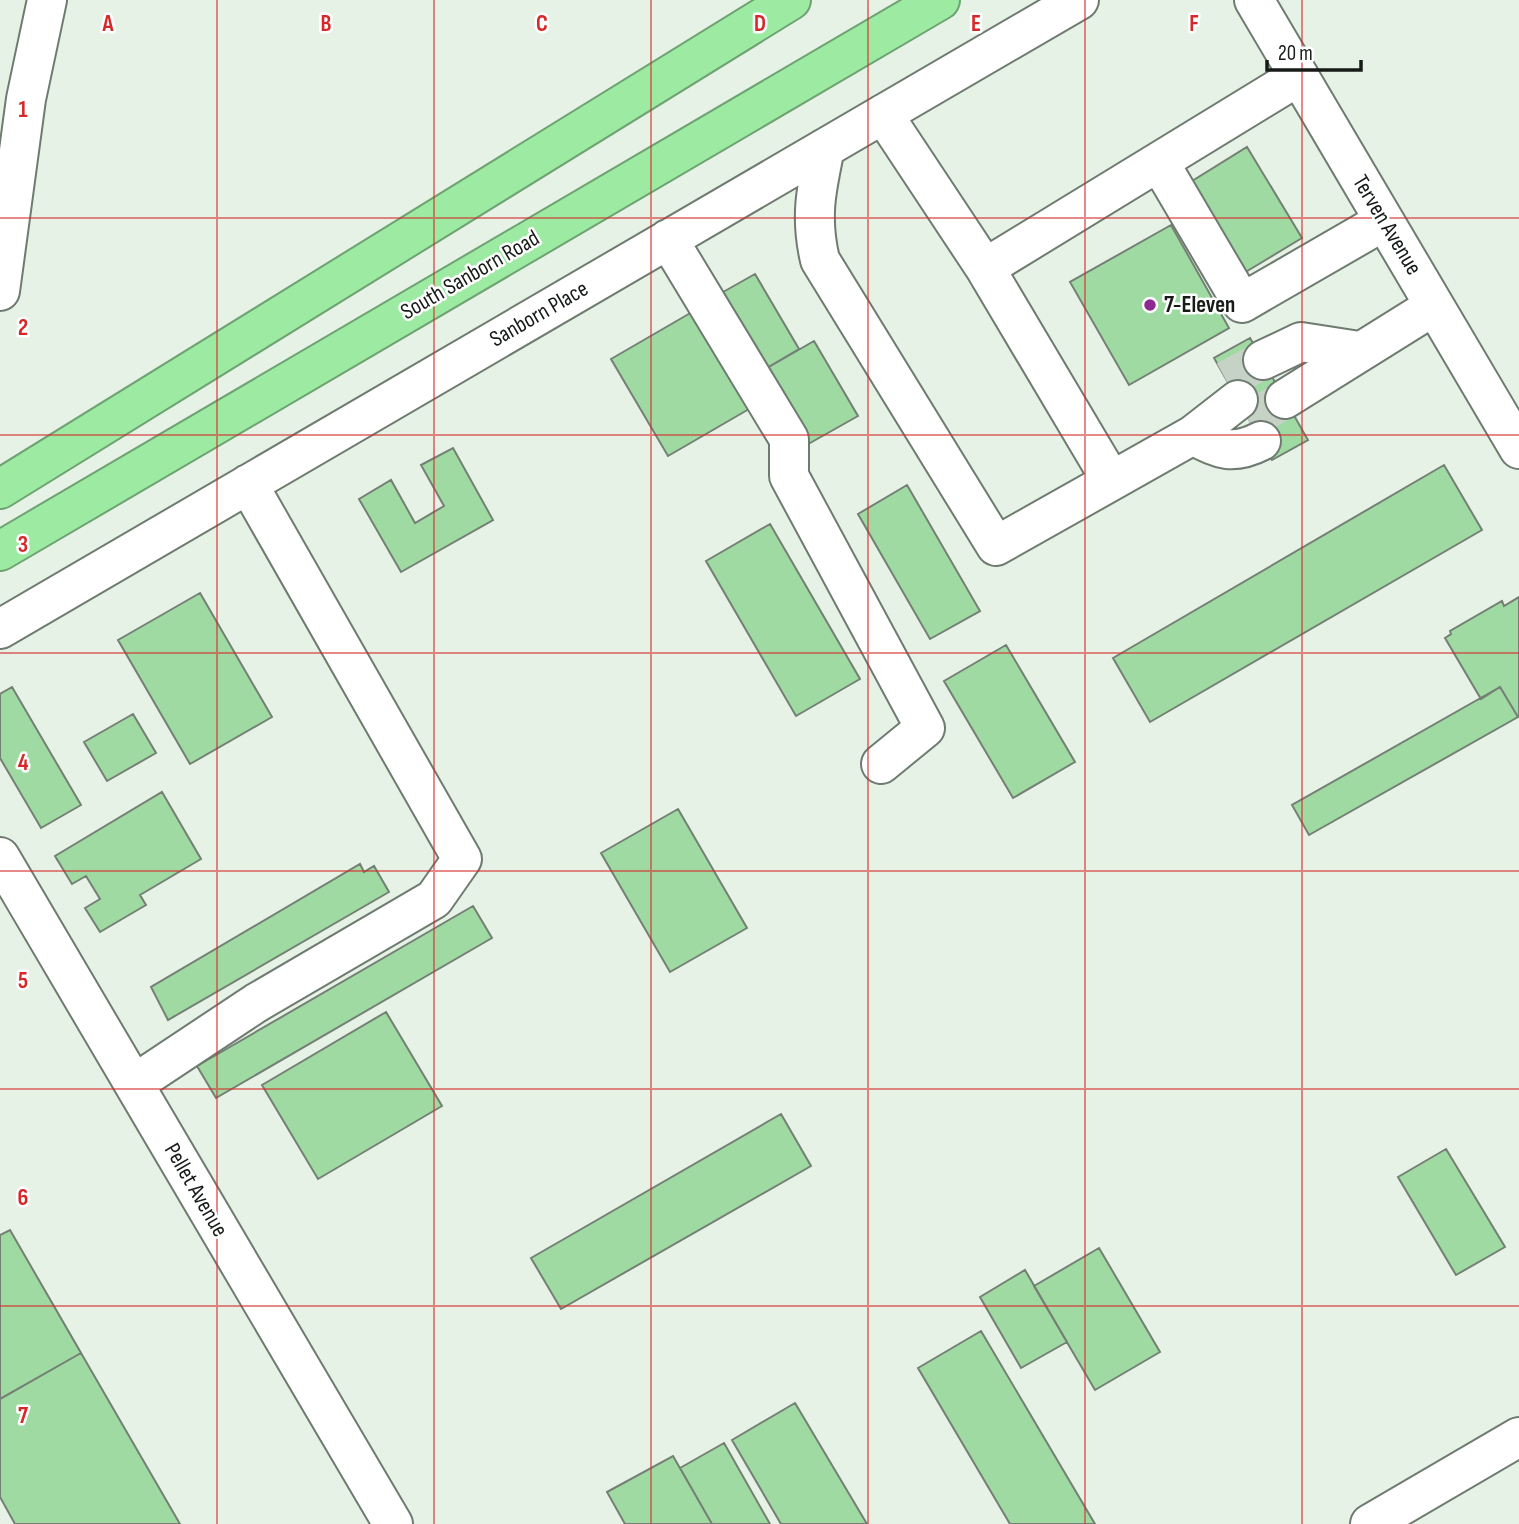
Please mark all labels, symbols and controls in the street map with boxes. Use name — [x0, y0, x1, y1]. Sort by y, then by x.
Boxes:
text: A — [102, 10, 115, 38]
text: B — [321, 10, 332, 38]
text: C — [536, 10, 548, 38]
text: D — [754, 10, 766, 38]
text: E — [971, 10, 981, 38]
text: F — [1189, 10, 1199, 38]
scale bar — [1267, 28, 1362, 72]
text: 20 m — [1278, 41, 1313, 66]
text: 1 — [18, 96, 28, 124]
street label: Terven Avenue — [1346, 170, 1428, 280]
street label: South Sanborn Road — [396, 224, 544, 326]
street label: Sanborn Place — [485, 275, 593, 353]
place label: 7-Eleven — [1164, 291, 1235, 319]
marker: 7-Eleven — [1142, 297, 1158, 313]
text: 2 — [18, 314, 28, 342]
text: 3 — [18, 531, 28, 559]
text: 4 — [18, 749, 29, 777]
text: 5 — [18, 967, 28, 995]
street label: Pellet Avenue — [158, 1138, 234, 1242]
text: 6 — [18, 1184, 28, 1212]
text: 7 — [18, 1402, 28, 1430]

